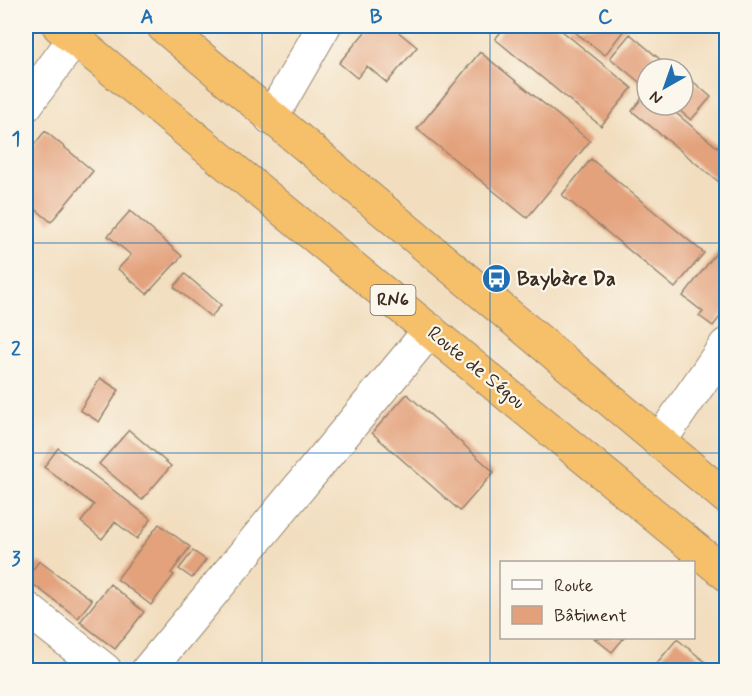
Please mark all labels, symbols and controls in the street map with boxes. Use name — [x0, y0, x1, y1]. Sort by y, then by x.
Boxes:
text: A — [140, 4, 154, 31]
text: B — [370, 4, 383, 31]
text: C — [598, 4, 613, 31]
north arrow — [635, 57, 695, 117]
text: N — [645, 86, 667, 109]
text: 1 — [12, 126, 20, 153]
bus stop icon: Baybère Da — [480, 263, 512, 295]
place label: Baybère Da — [517, 266, 616, 293]
road number: RN6 — [370, 285, 416, 315]
street label: Route de Ségou — [421, 320, 531, 416]
text: 2 — [11, 336, 21, 363]
text: 3 — [11, 546, 21, 573]
legend — [500, 561, 695, 639]
text: Route — [554, 574, 593, 598]
text: Bâtiment — [554, 604, 627, 628]

